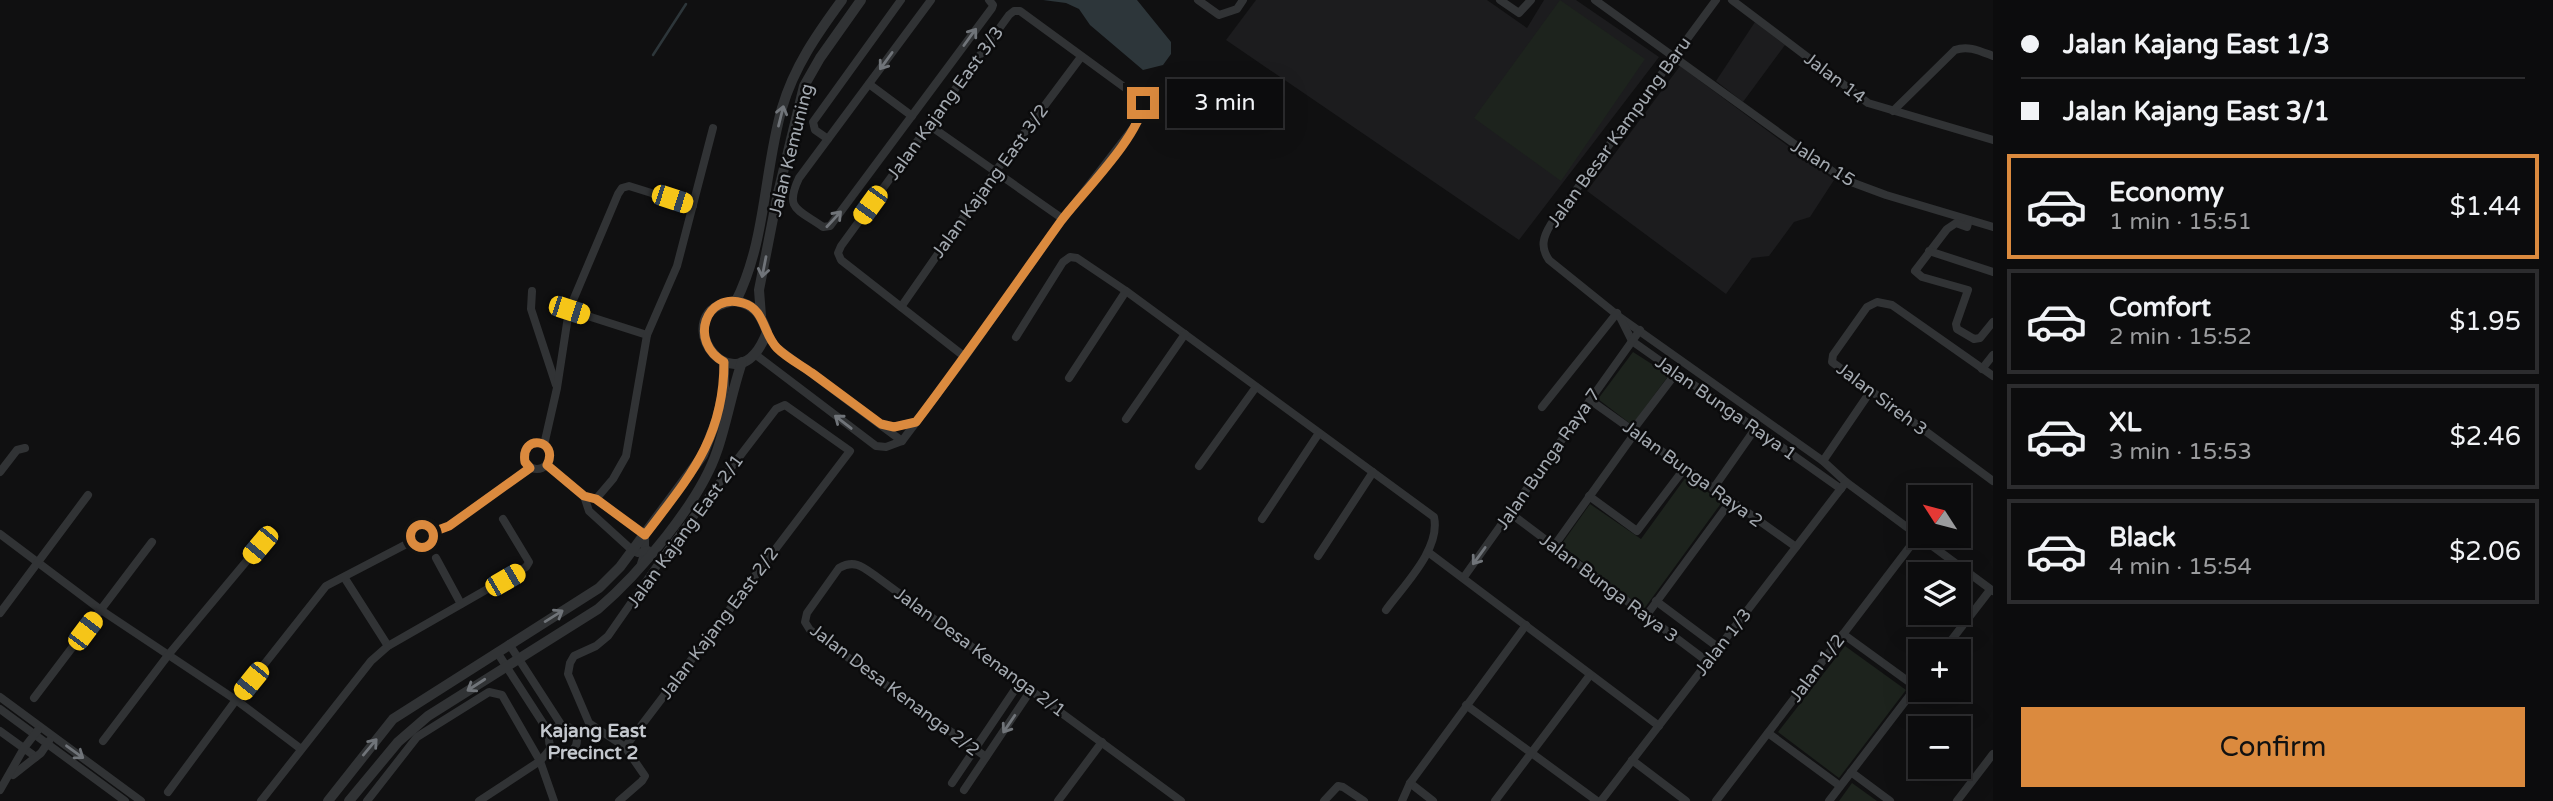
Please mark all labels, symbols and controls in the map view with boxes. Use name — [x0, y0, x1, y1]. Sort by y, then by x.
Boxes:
street label: Jalan Kajang East 3/3 — [882, 22, 1008, 184]
one-way arrow — [963, 28, 977, 47]
text: Jalan Kajang East 1/3 — [2063, 29, 2330, 60]
street label: Jalan Besar Kampung Baru — [1542, 32, 1696, 232]
street label: Jalan 14 — [1800, 48, 1870, 108]
one-way arrow — [879, 51, 894, 70]
callout: 3 min — [1168, 78, 1283, 128]
street label: Jalan Kemuning — [764, 81, 818, 219]
route end — [1127, 87, 1159, 119]
text: 3 min — [1194, 89, 1256, 117]
text: Jalan Kajang East 3/1 — [2063, 96, 2330, 127]
street label: Jalan Kajang East 3/2 — [927, 100, 1053, 262]
one-way arrow — [774, 105, 788, 128]
street label: Jalan 15 — [1787, 135, 1859, 191]
icon: car — [2025, 175, 2088, 238]
text: Economy — [2109, 177, 2224, 208]
car — [850, 182, 891, 228]
car — [649, 183, 696, 215]
text: $1.44 — [2450, 191, 2521, 222]
text: 1 min · 15:51 — [2109, 208, 2252, 236]
one-way arrow — [826, 210, 842, 228]
one-way arrow — [756, 255, 770, 278]
icon: car — [2025, 290, 2088, 353]
text: Comfort — [2109, 292, 2211, 323]
car — [546, 294, 593, 326]
text: $1.95 — [2449, 306, 2521, 337]
text: 2 min · 15:52 — [2109, 323, 2252, 351]
street label: Jalan Bunga Raya 1 — [1651, 351, 1801, 465]
street label: Jalan Sireh 3 — [1832, 358, 1932, 440]
street label: Jalan Bunga Raya 7 — [1491, 384, 1605, 534]
icon: car — [2025, 405, 2088, 468]
text: XL — [2109, 407, 2141, 438]
one-way arrow — [835, 414, 853, 429]
street label: Jalan Bunga Raya 2 — [1619, 416, 1767, 532]
text: $2.46 — [2450, 421, 2521, 452]
text: 3 min · 15:53 — [2109, 438, 2252, 466]
street label: Jalan Kajang East 2/1 — [622, 450, 748, 612]
north arrow — [1908, 485, 1970, 548]
map controls — [1908, 485, 1971, 779]
route start — [406, 520, 438, 552]
icon: car — [2025, 520, 2088, 583]
car — [239, 522, 282, 568]
text: Black — [2109, 522, 2176, 553]
street label: Jalan Bunga Raya 3 — [1535, 529, 1683, 647]
text: $2.06 — [2449, 536, 2521, 567]
street label: Jalan Kajang East 2/2 — [655, 543, 783, 703]
one-way arrow — [1471, 546, 1486, 565]
text: 4 min · 15:54 — [2109, 553, 2252, 581]
car — [482, 560, 529, 600]
button: layers — [1908, 562, 1971, 625]
street label: Jalan Desa Kenanga 2/1 — [890, 582, 1070, 722]
street label: Jalan 1/3 — [1690, 604, 1756, 680]
car — [64, 608, 107, 654]
one-way arrow — [544, 609, 564, 623]
street label: Jalan Desa Kenanga 2/2 — [806, 619, 984, 761]
street label: Jalan 1/2 — [1784, 630, 1850, 706]
button: + — [1908, 639, 1971, 702]
car — [230, 658, 273, 704]
one-way arrow — [467, 678, 486, 693]
button: Confirm — [2021, 707, 2525, 787]
one-way arrow — [1001, 714, 1016, 733]
button: − — [1908, 716, 1971, 779]
district label: Kajang East Precinct 2 — [540, 720, 647, 764]
one-way arrow — [362, 738, 378, 756]
one-way arrow — [65, 745, 83, 760]

